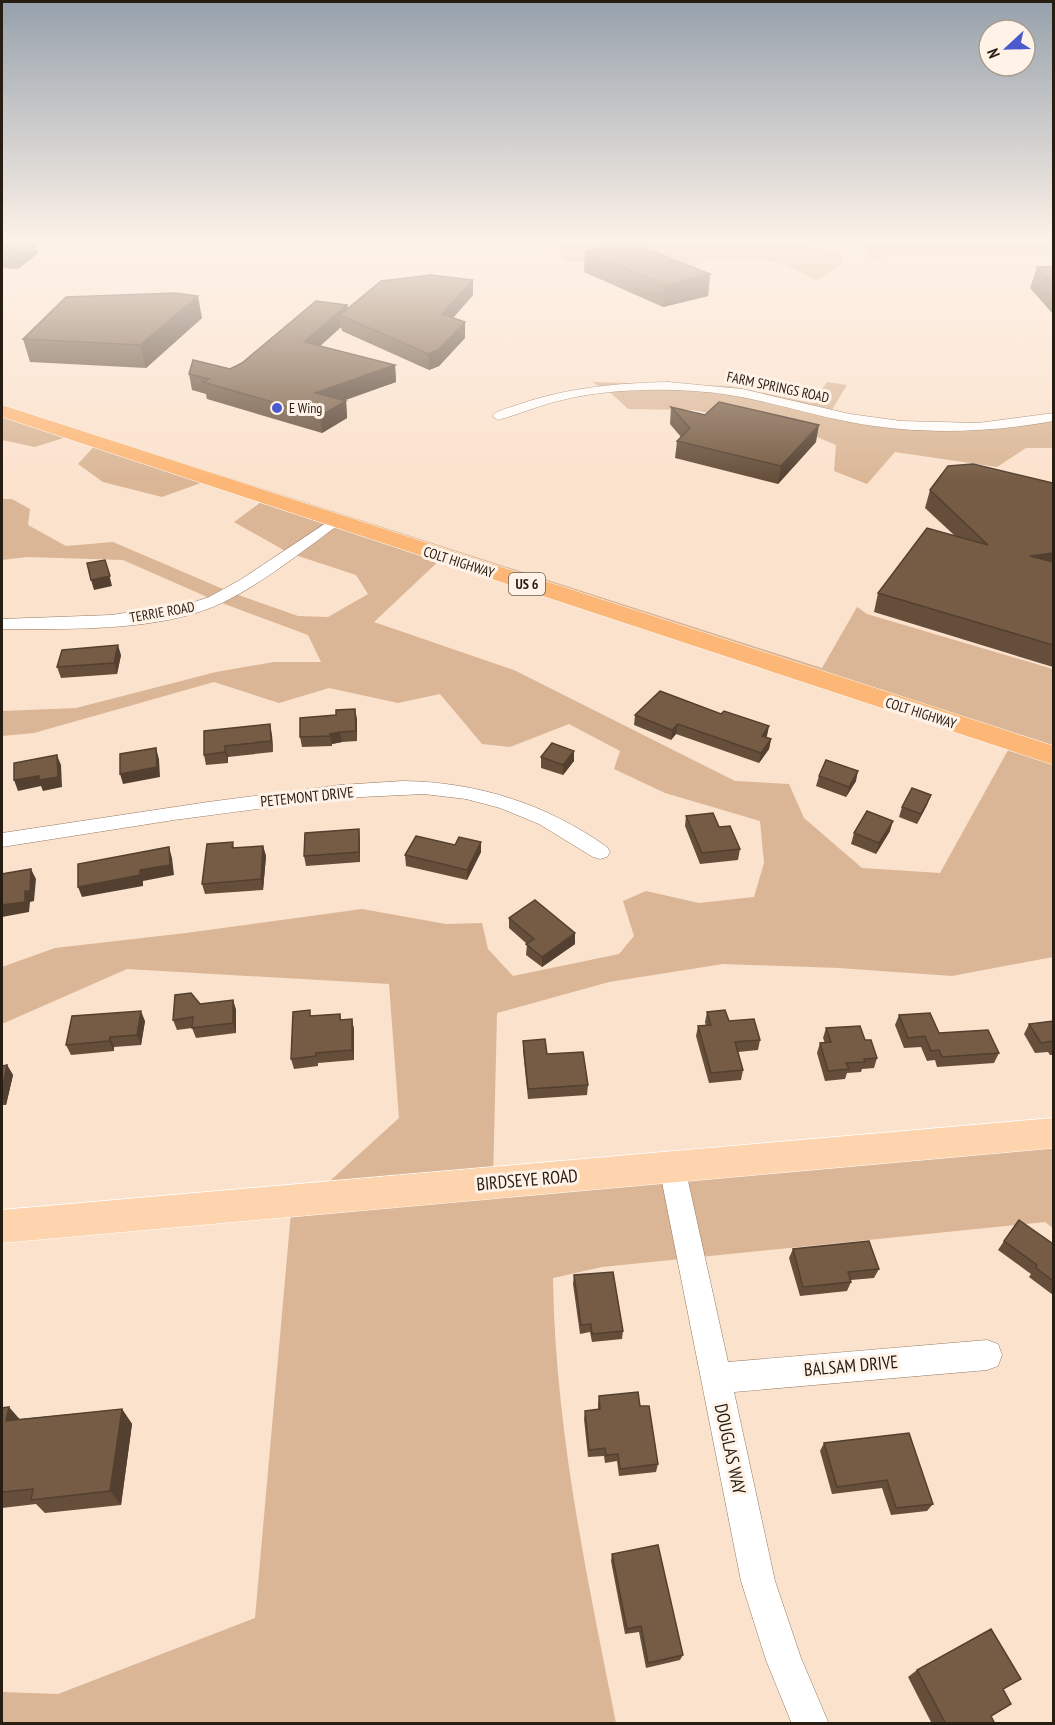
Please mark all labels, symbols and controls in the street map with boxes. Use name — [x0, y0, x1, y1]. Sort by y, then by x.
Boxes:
north arrow — [977, 18, 1037, 78]
text: N — [982, 46, 1004, 61]
street label: FARM SPRINGS ROAD — [725, 367, 831, 407]
place label: E Wing — [289, 399, 322, 417]
marker: E Wing — [270, 401, 284, 415]
street label: COLT HIGHWAY — [421, 542, 497, 582]
road number: US 6 — [509, 573, 545, 595]
street label: TERRIE ROAD — [128, 597, 196, 627]
street label: COLT HIGHWAY — [883, 693, 959, 733]
street label: PETEMONT DRIVE — [259, 782, 354, 811]
street label: BIRDSEYE ROAD — [475, 1164, 579, 1195]
street label: BALSAM DRIVE — [803, 1350, 899, 1381]
street label: DOUGLAS WAY — [710, 1401, 751, 1497]

